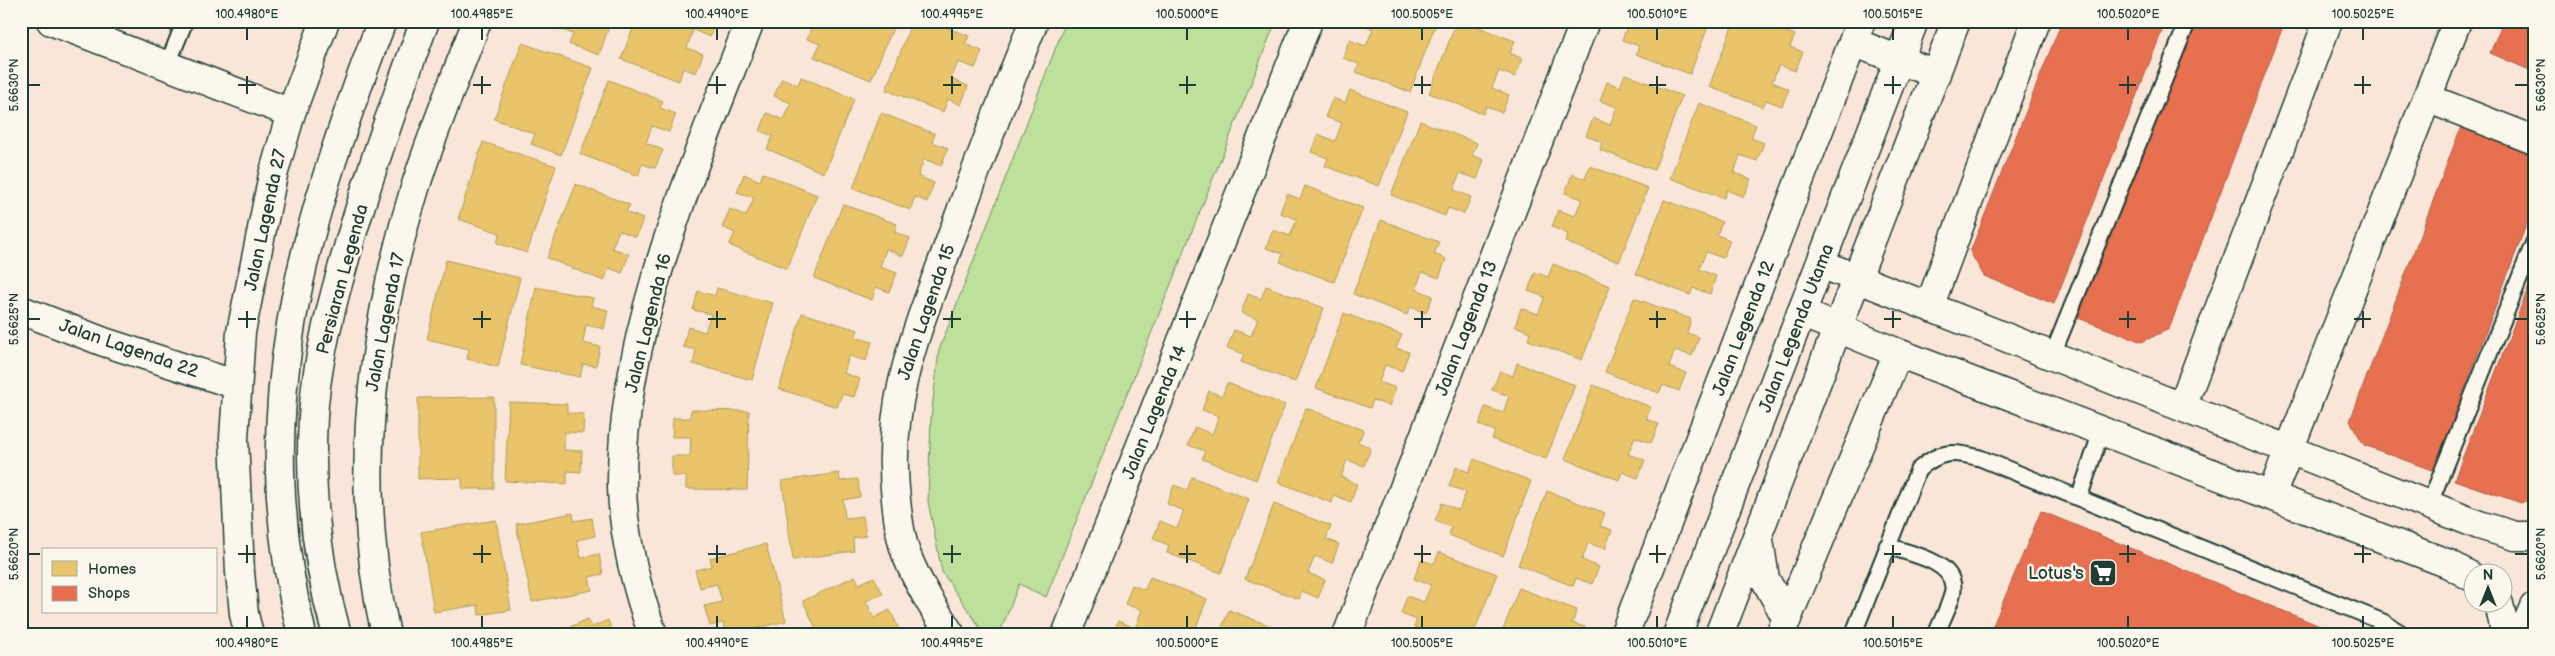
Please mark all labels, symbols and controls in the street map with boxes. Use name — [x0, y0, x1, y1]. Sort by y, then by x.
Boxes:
text: 100.4980°E — [216, 7, 279, 22]
text: 100.4985°E — [451, 7, 513, 22]
text: 100.4990°E — [686, 7, 748, 22]
text: 100.4995°E — [921, 7, 983, 22]
text: 100.5000°E — [1156, 7, 1218, 22]
text: 100.5005°E — [1391, 7, 1453, 22]
text: 100.5010°E — [1627, 7, 1687, 22]
text: 100.5015°E — [1863, 7, 1923, 22]
text: 100.5020°E — [2097, 7, 2159, 22]
text: 100.5025°E — [2332, 7, 2394, 22]
text: 5.6630°N — [7, 59, 22, 111]
text: 5.6630°N — [2534, 59, 2549, 111]
street label: Jalan Lagenda 27 — [240, 147, 291, 293]
street label: Persiaran Legenda — [312, 202, 373, 357]
street label: Jalan Legenda Utama — [1755, 241, 1838, 415]
street label: Jalan Lagenda 15 — [893, 242, 960, 383]
street label: Jalan Lagenda 17 — [362, 251, 409, 393]
street label: Jalan Lagenda 16 — [621, 251, 676, 395]
street label: Jalan Legenda 12 — [1708, 257, 1779, 399]
street label: Jalan Lagenda 13 — [1431, 258, 1502, 399]
text: 5.6625°N — [7, 293, 22, 345]
text: 5.6625°N — [2534, 293, 2549, 345]
street label: Jalan Lagenda 22 — [56, 315, 202, 382]
street label: Jalan Lagenda 14 — [1118, 342, 1191, 482]
text: 5.6620°N — [7, 528, 22, 580]
text: 5.6620°N — [2534, 528, 2549, 580]
legend — [42, 548, 218, 614]
supermarket icon: Lotus's — [2088, 558, 2118, 588]
text: Homes — [88, 560, 137, 579]
place label: Lotus's — [2028, 563, 2084, 584]
north arrow — [2462, 564, 2512, 614]
text: N — [2483, 567, 2493, 584]
text: Shops — [88, 584, 131, 603]
text: 100.4980°E — [216, 636, 279, 651]
text: 100.4985°E — [451, 636, 513, 651]
text: 100.4990°E — [686, 636, 748, 651]
text: 100.4995°E — [921, 636, 983, 651]
text: 100.5000°E — [1156, 636, 1218, 651]
text: 100.5005°E — [1391, 636, 1453, 651]
text: 100.5010°E — [1627, 636, 1687, 651]
text: 100.5015°E — [1863, 636, 1923, 651]
text: 100.5020°E — [2097, 636, 2159, 651]
text: 100.5025°E — [2332, 636, 2394, 651]

